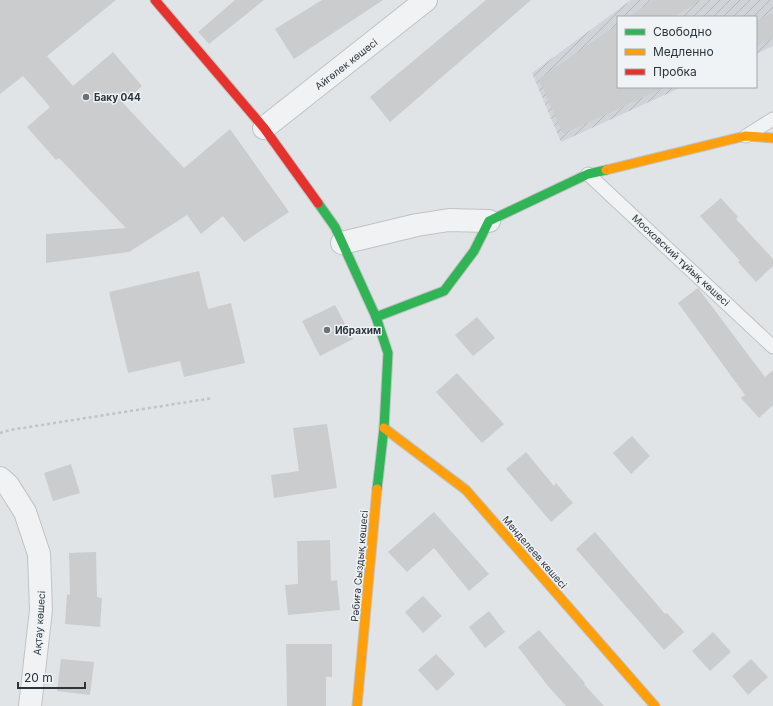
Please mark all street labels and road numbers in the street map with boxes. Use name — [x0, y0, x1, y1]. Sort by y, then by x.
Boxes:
street label: Айгөлек көшесі — [312, 36, 380, 92]
street label: Московский тұйық көшесі — [629, 212, 732, 309]
street label: Рәбиға Сыздық көшесі — [348, 510, 370, 622]
street label: Менделеев көшесі — [500, 513, 570, 591]
street label: Ақтау көшесі — [31, 590, 47, 656]

